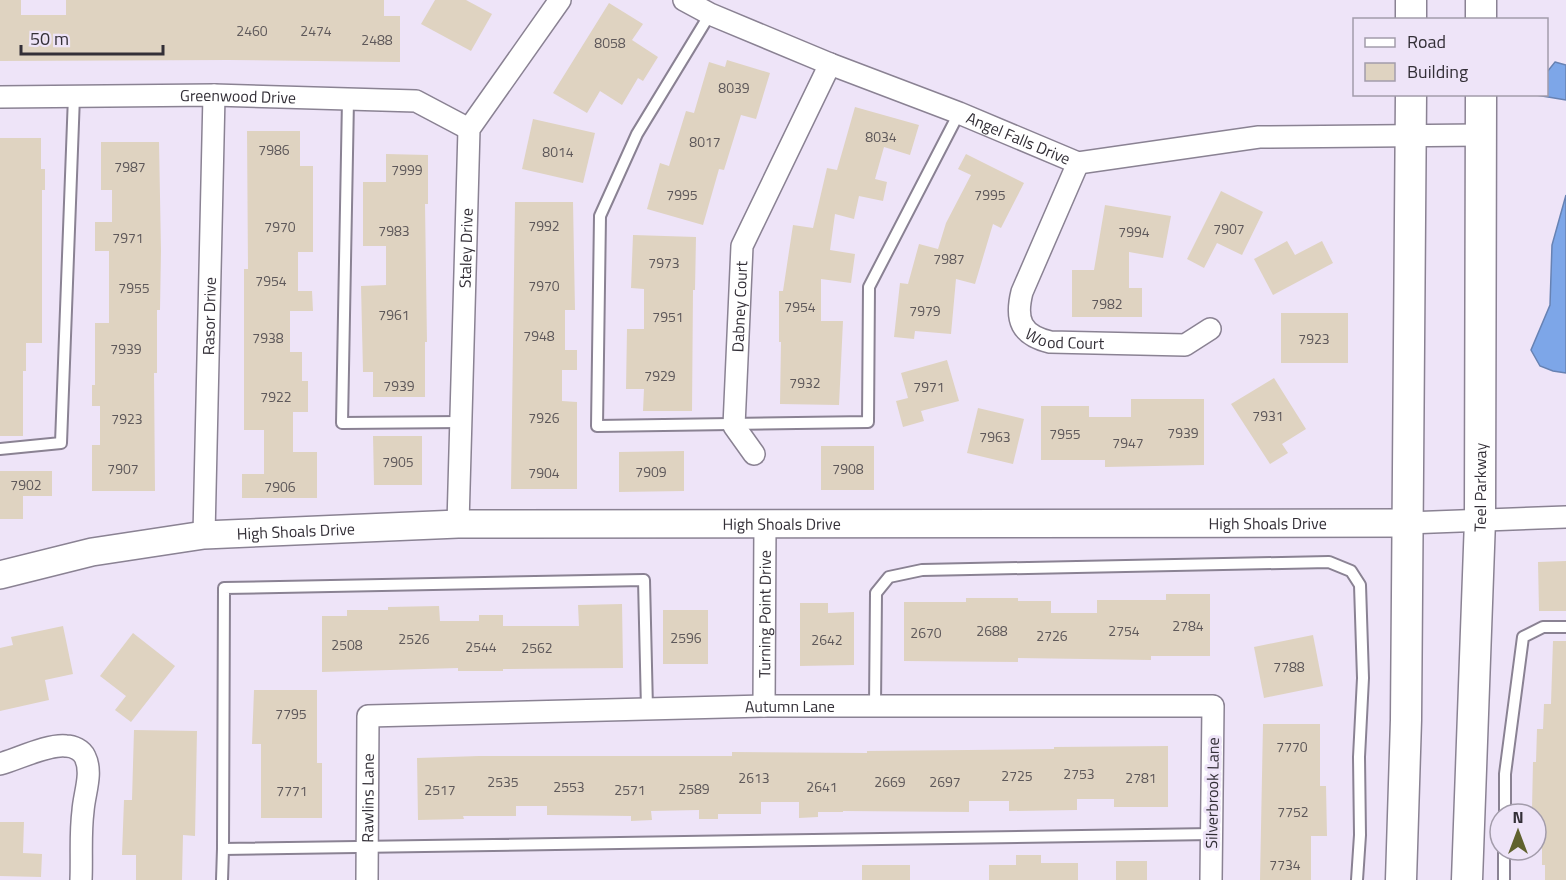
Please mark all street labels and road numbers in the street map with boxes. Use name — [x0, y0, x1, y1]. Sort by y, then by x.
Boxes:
street label: Greenwood Drive — [180, 83, 296, 109]
street label: Angel Falls Drive — [963, 105, 1074, 171]
street label: Staley Drive — [453, 208, 479, 288]
street label: Dabney Court — [725, 260, 753, 353]
street label: Rasor Drive — [196, 277, 222, 355]
street label: Wood Court — [1021, 322, 1105, 355]
street label: Teel Parkway — [1468, 443, 1492, 532]
street label: High Shoals Drive — [1209, 511, 1327, 535]
street label: High Shoals Drive — [723, 512, 841, 536]
street label: High Shoals Drive — [236, 516, 355, 546]
street label: Turning Point Drive — [752, 550, 777, 678]
street label: Autumn Lane — [745, 694, 835, 718]
street label: Silverbrook Lane — [1199, 737, 1225, 849]
street label: Rawlins Lane — [355, 753, 380, 843]

